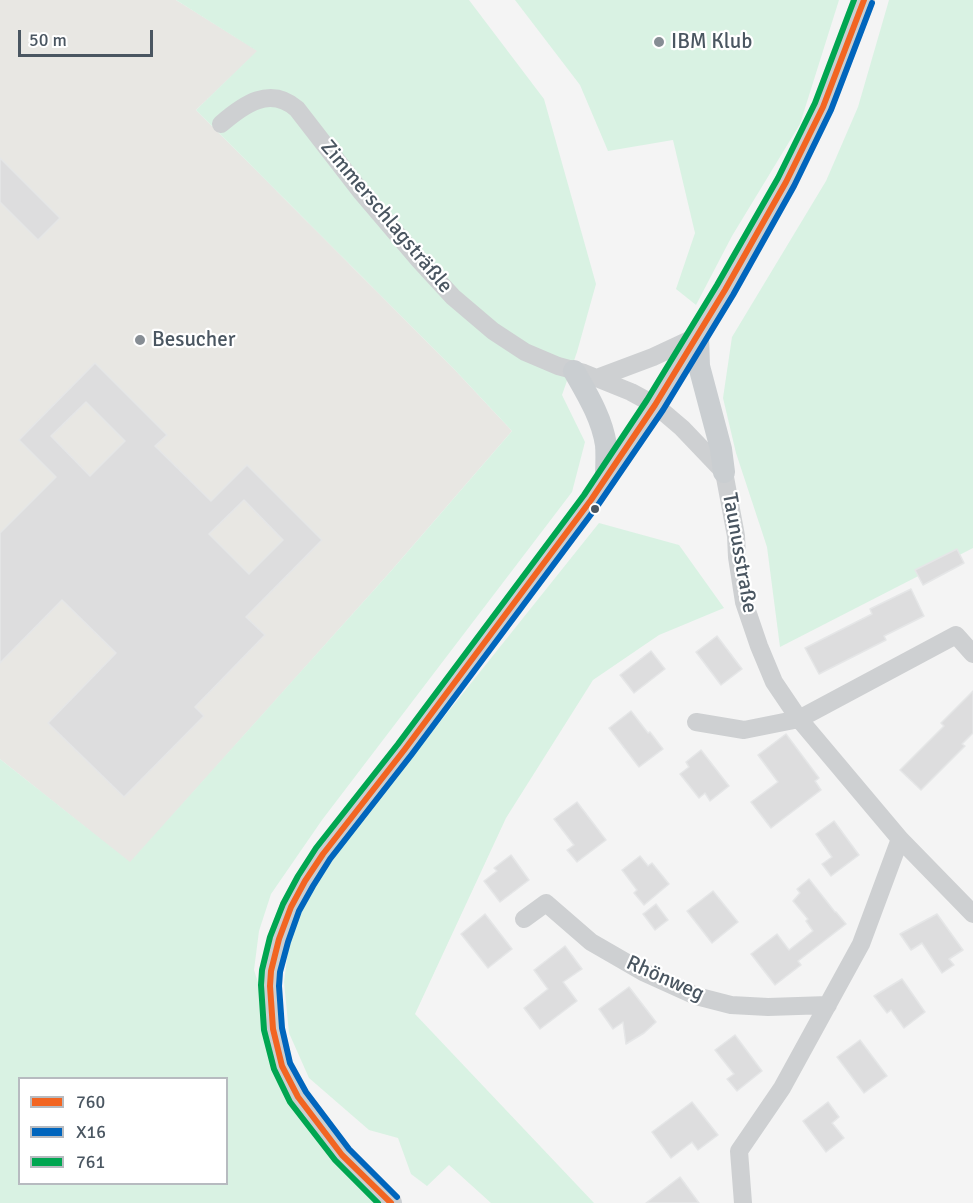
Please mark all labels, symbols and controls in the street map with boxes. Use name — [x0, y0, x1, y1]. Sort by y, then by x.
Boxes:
scale bar — [21, 18, 156, 56]
text: 50 m — [29, 29, 67, 51]
place label: IBM Klub — [671, 29, 752, 55]
marker: IBM Klub — [652, 35, 666, 49]
street label: Zimmerschlagsträßle — [315, 135, 457, 299]
place label: Besucher — [152, 327, 235, 353]
marker: Besucher — [133, 333, 147, 347]
street label: Taunusstraße — [716, 491, 762, 615]
unlabelled marker — [589, 503, 601, 515]
street label: Rhönweg — [622, 951, 708, 1007]
legend — [18, 1077, 228, 1185]
text: 760 — [76, 1091, 105, 1113]
text: X16 — [76, 1121, 106, 1143]
text: 761 — [76, 1151, 105, 1173]

